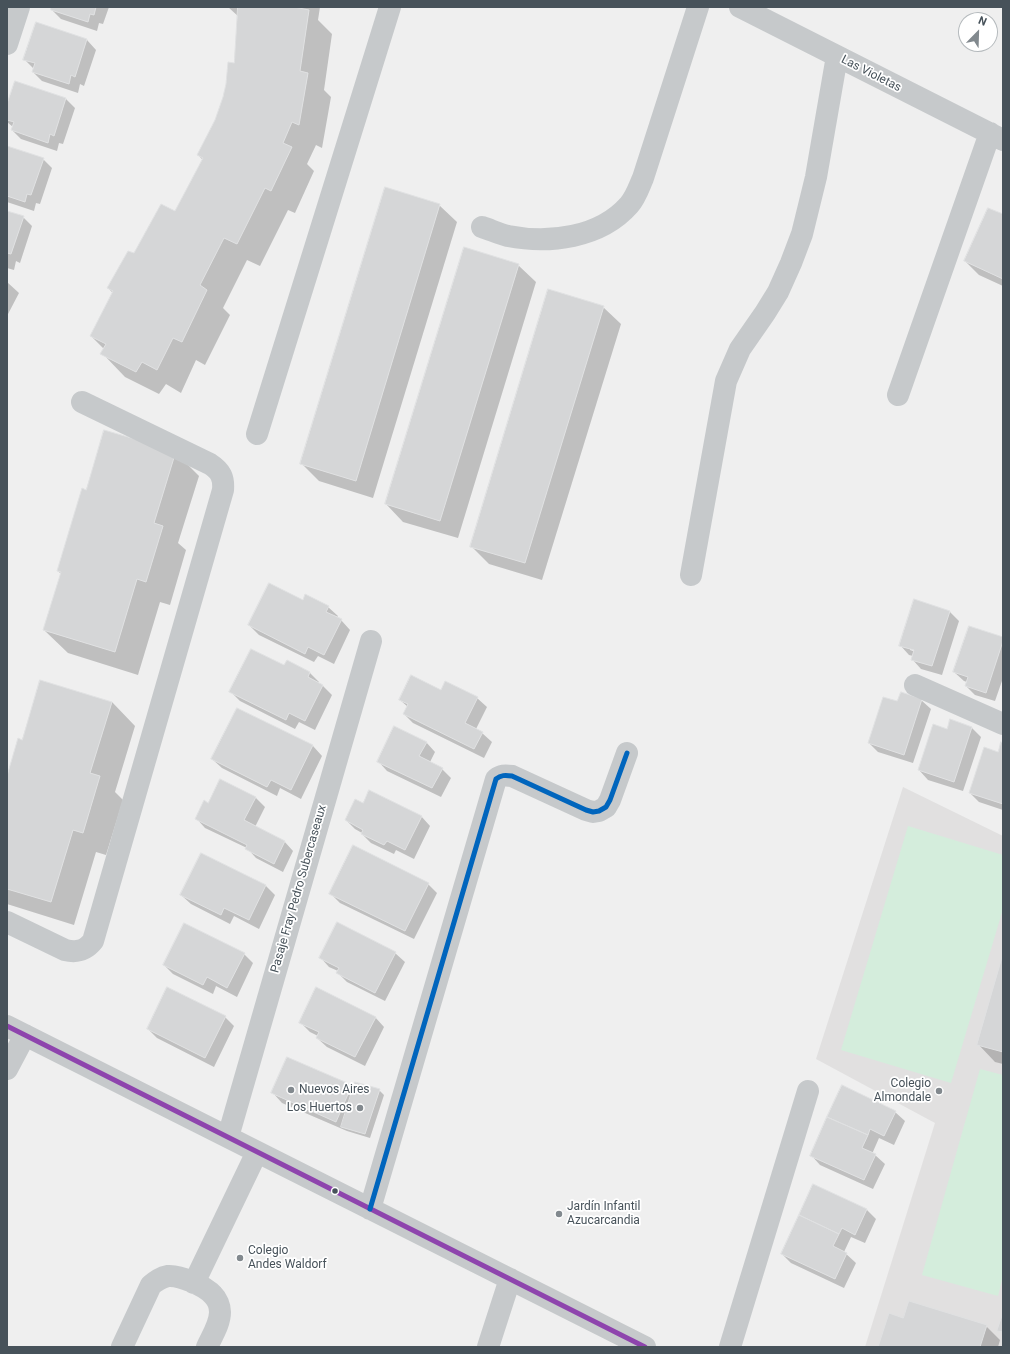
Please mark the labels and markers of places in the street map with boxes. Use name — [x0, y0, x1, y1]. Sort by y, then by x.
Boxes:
place label: Colegio Almondale — [874, 1077, 931, 1105]
place label: Nuevos Aires — [299, 1083, 369, 1097]
marker: Nuevos Aires — [286, 1085, 296, 1095]
marker: Colegio Almondale — [934, 1086, 944, 1096]
place label: Los Huertos — [287, 1101, 352, 1115]
marker: Los Huertos — [355, 1103, 365, 1113]
unlabelled marker — [330, 1186, 340, 1196]
place label: Jardín Infantil Azucarcandia — [567, 1200, 640, 1228]
marker: Jardín Infantil Azucarcandia — [554, 1209, 564, 1219]
place label: Colegio Andes Waldorf — [248, 1244, 327, 1272]
marker: Colegio Andes Waldorf — [235, 1253, 245, 1263]

